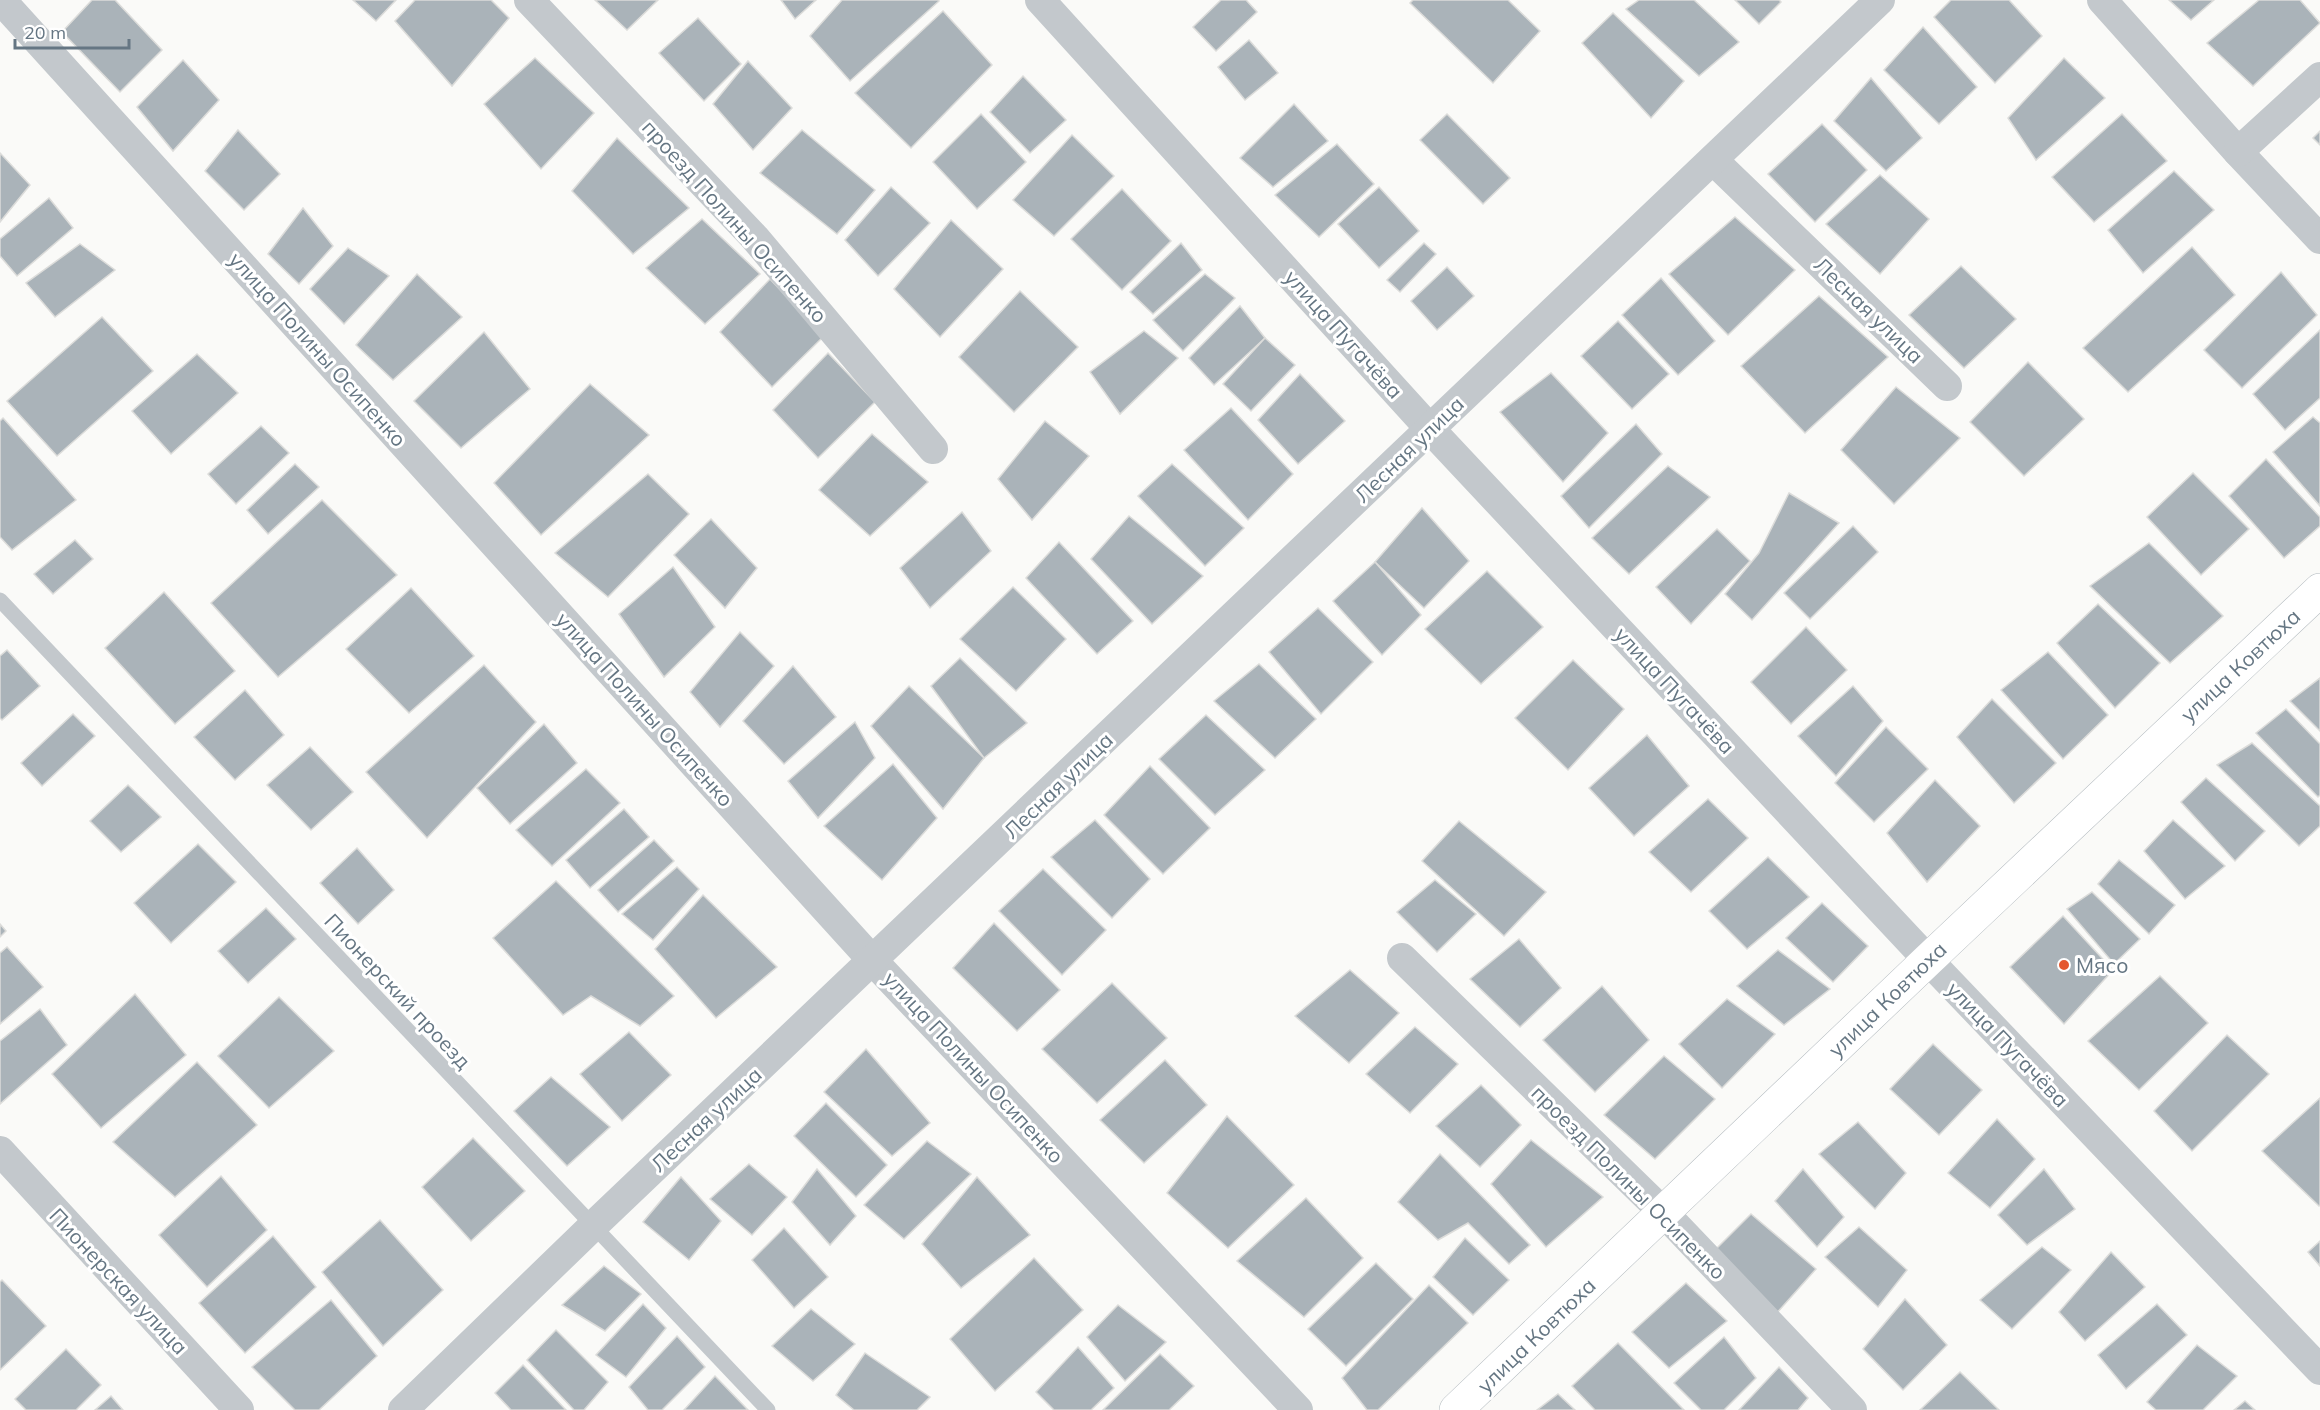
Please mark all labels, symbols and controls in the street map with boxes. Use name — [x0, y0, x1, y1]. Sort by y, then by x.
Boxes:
scale bar — [15, 12, 129, 50]
text: 20 m — [24, 21, 66, 44]
street label: проезд Полины Осипенко — [637, 114, 833, 328]
street label: улица Полины Осипенко — [224, 246, 412, 452]
street label: Лесная улица — [1809, 251, 1929, 369]
street label: улица Пугачёва — [1279, 264, 1409, 404]
street label: Лесная улица — [1349, 390, 1469, 508]
street label: улица Ковтюха — [2175, 603, 2305, 727]
street label: улица Полины Осипенко — [551, 606, 739, 812]
street label: улица Пугачёва — [1609, 621, 1741, 759]
street label: Лесная улица — [998, 726, 1118, 844]
street label: Пионерский проезд — [319, 908, 477, 1074]
street label: улица Ковтюха — [1822, 936, 1952, 1062]
place label: Мясо — [2076, 952, 2128, 978]
marker: Мясо — [2057, 958, 2071, 972]
street label: улица Полины Осипенко — [878, 966, 1070, 1168]
street label: улица Пугачёва — [1942, 976, 2074, 1112]
street label: Лесная улица — [645, 1061, 767, 1177]
street label: проезд Полины Осипенко — [1526, 1079, 1732, 1285]
street label: Пионерская улица — [44, 1202, 194, 1360]
street label: улица Ковтюха — [1471, 1272, 1601, 1398]

